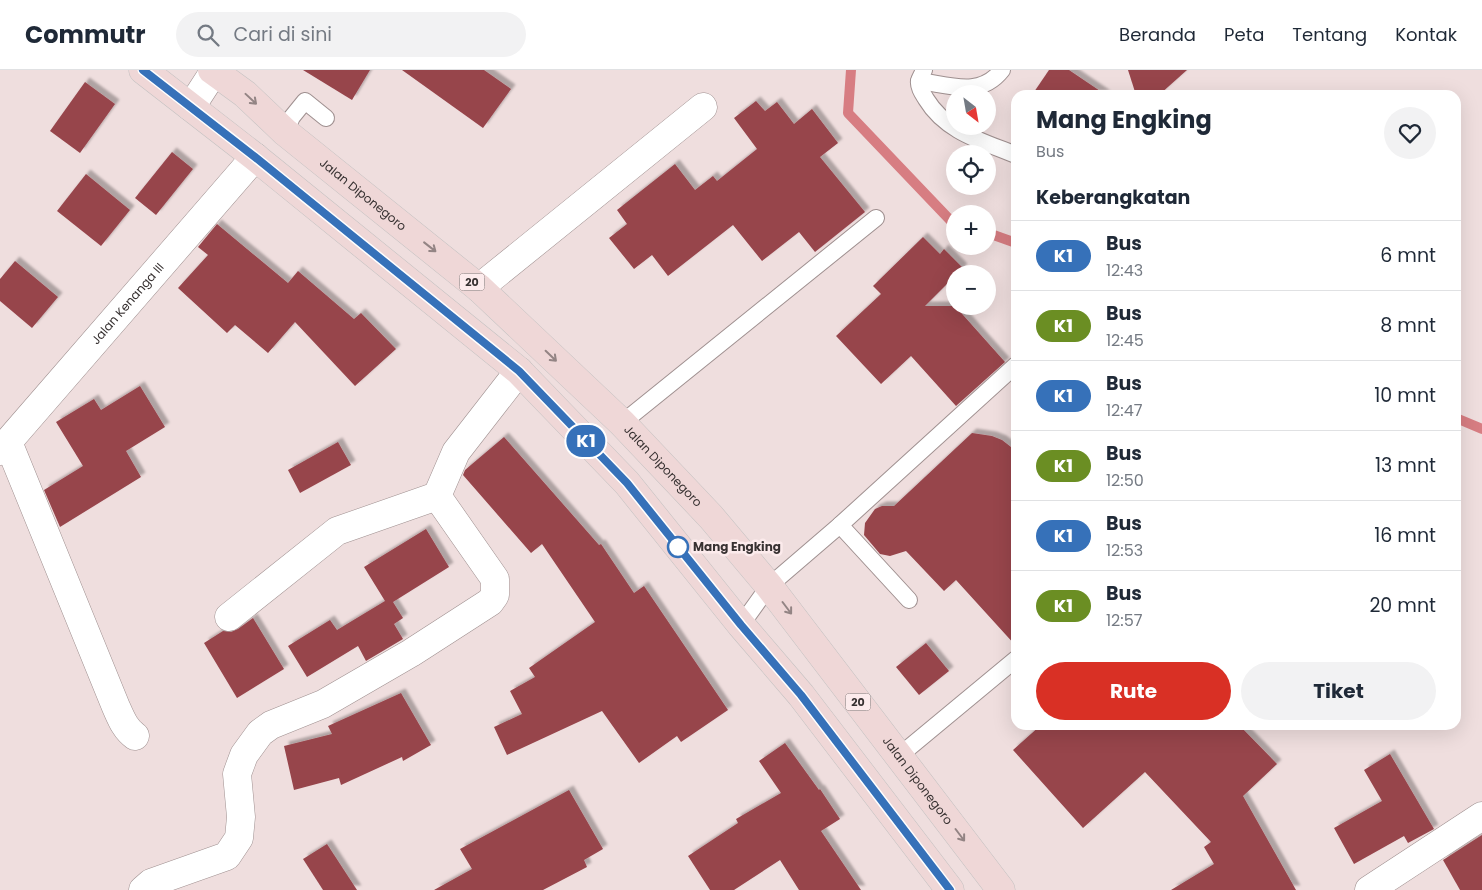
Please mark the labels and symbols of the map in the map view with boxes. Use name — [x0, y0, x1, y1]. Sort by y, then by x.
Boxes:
north arrow — [946, 85, 996, 135]
one-way arrow — [244, 93, 257, 105]
street label: Jalan Diponegoro — [316, 154, 410, 235]
one-way arrow — [423, 242, 437, 252]
street label: Jalan Kenanga III — [87, 259, 168, 348]
road number: 20 — [460, 273, 484, 290]
one-way arrow — [544, 350, 557, 362]
street label: Jalan Diponegoro — [620, 421, 706, 511]
line badge: K1 — [564, 425, 608, 457]
marker: Mang Engking — [667, 536, 689, 558]
place label: Mang Engking — [693, 538, 781, 555]
one-way arrow — [781, 602, 792, 615]
road number: 20 — [846, 694, 870, 710]
street label: Jalan Diponegoro — [879, 733, 957, 828]
one-way arrow — [954, 828, 965, 841]

